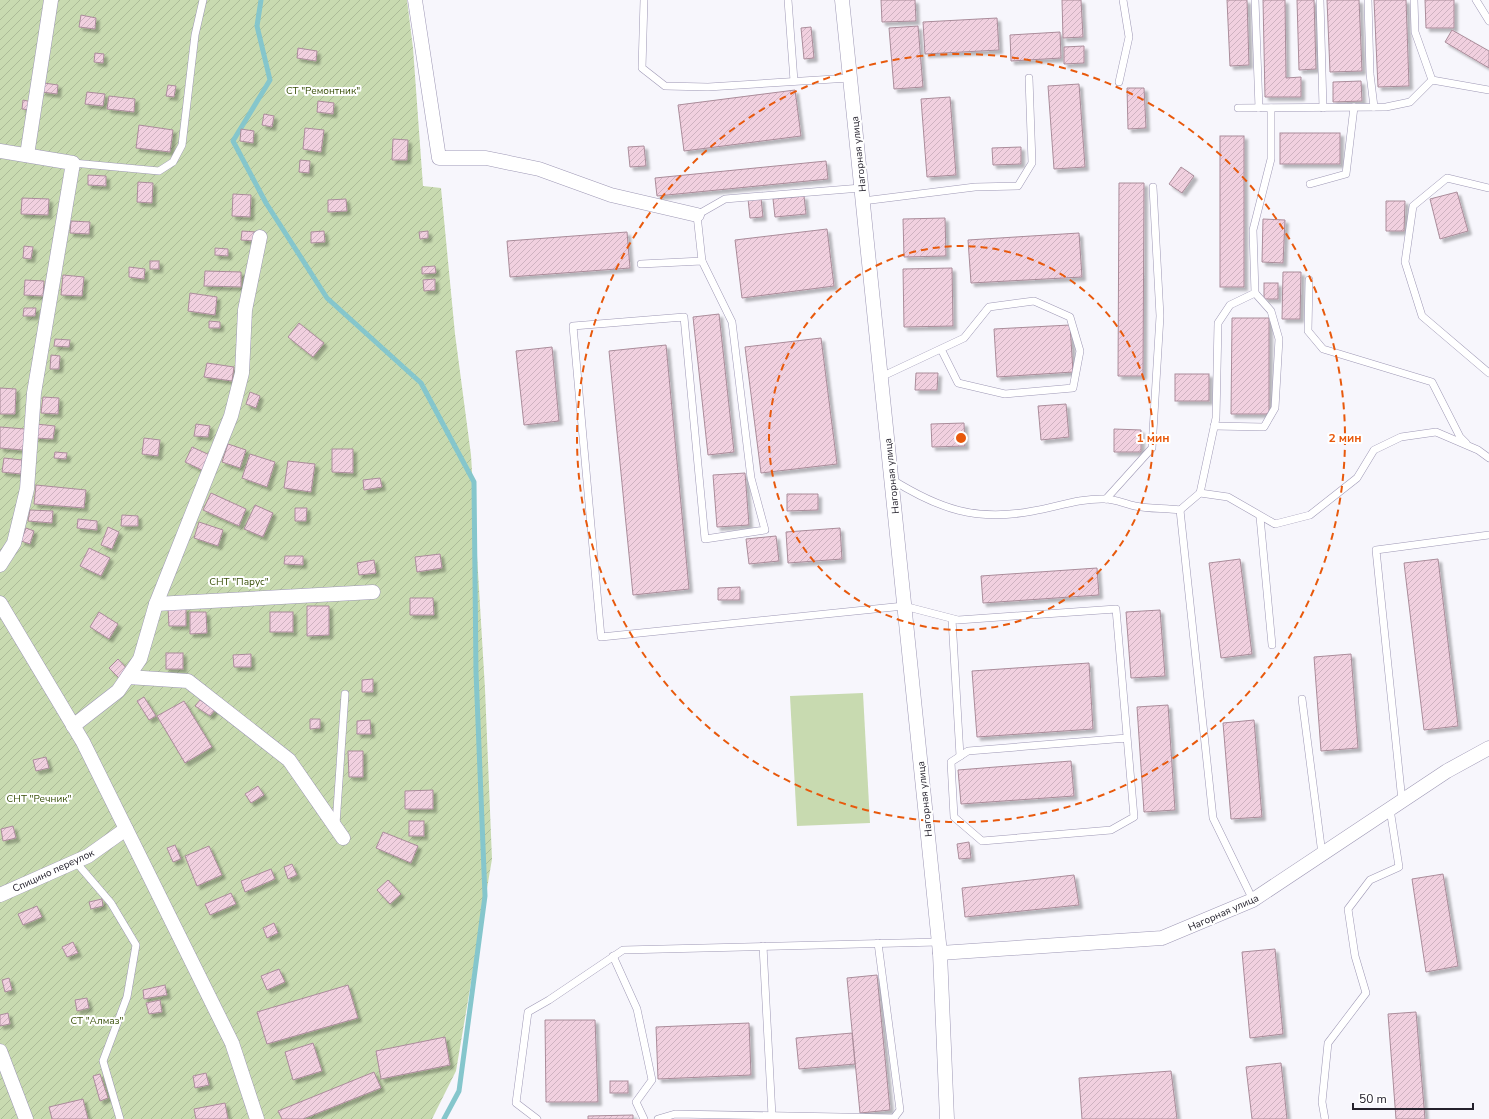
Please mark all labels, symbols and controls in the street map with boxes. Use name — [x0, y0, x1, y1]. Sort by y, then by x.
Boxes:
park label: СТ "Ремонтник" — [286, 84, 360, 98]
street label: Нагорная улица — [848, 115, 870, 192]
text: 1 мин — [1136, 430, 1170, 446]
text: 2 мин — [1328, 430, 1362, 446]
centre of rings — [954, 431, 968, 445]
street label: Нагорная улица — [881, 437, 903, 514]
park label: СНТ "Парус" — [209, 575, 269, 589]
street label: Нагорная улица — [914, 760, 936, 837]
park label: СНТ "Речник" — [7, 792, 72, 806]
street label: Спицино переулок — [10, 846, 97, 896]
street label: Нагорная улица — [1186, 891, 1261, 935]
park label: СТ "Алмаз" — [70, 1014, 124, 1028]
scale bar — [1353, 1085, 1473, 1111]
text: 50 m — [1359, 1091, 1387, 1107]

